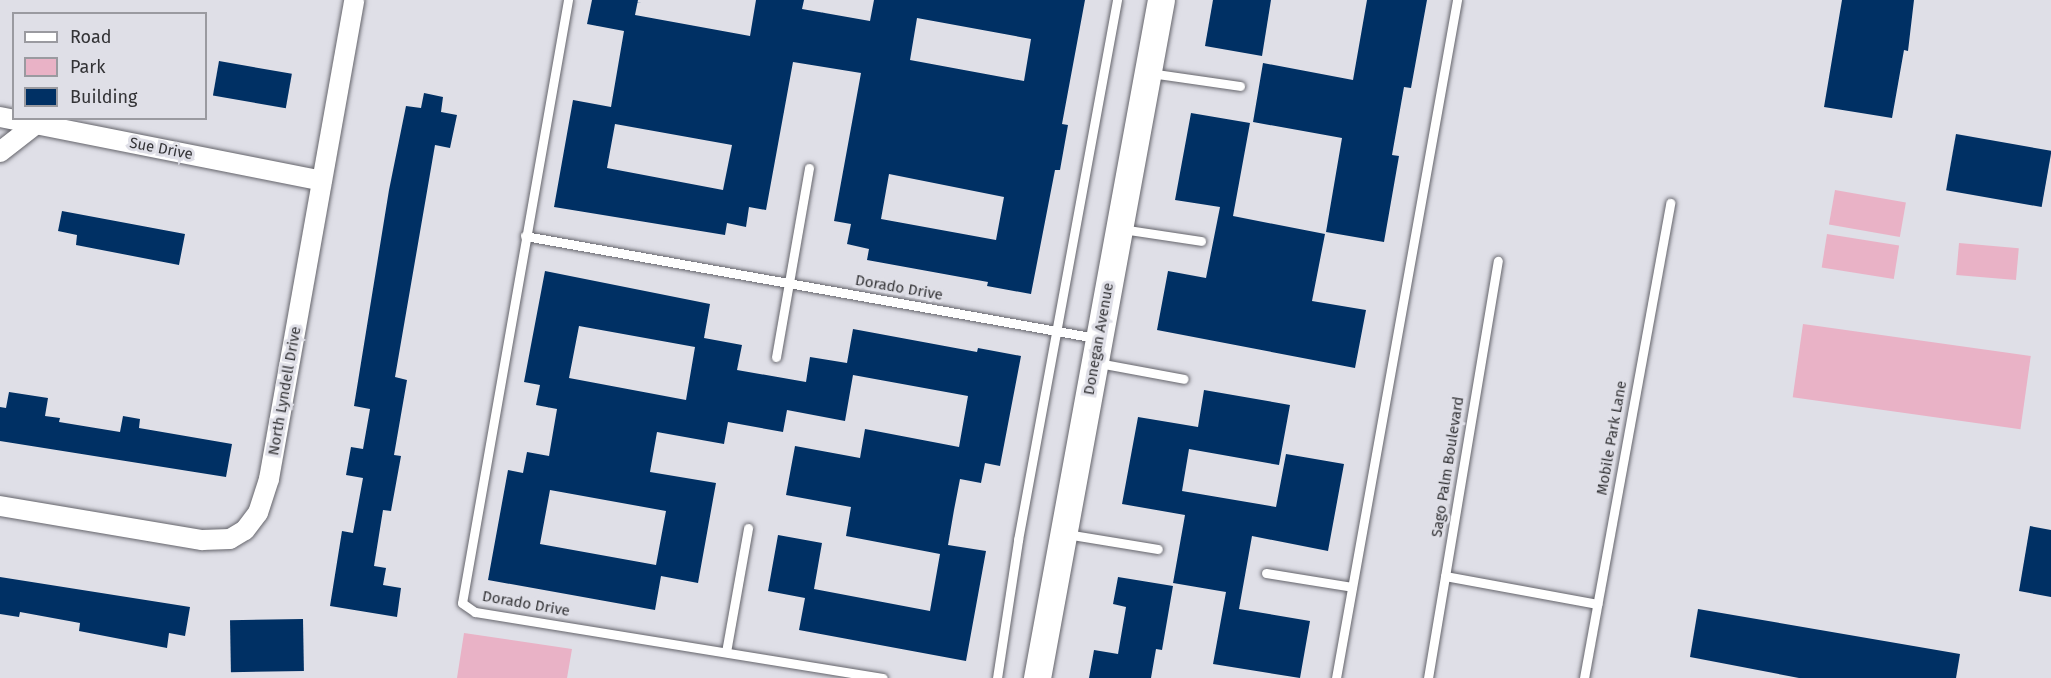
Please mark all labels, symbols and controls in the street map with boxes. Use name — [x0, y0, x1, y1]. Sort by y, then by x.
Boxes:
legend — [12, 12, 207, 120]
text: Road — [70, 26, 112, 48]
text: Park — [70, 56, 105, 78]
text: Building — [70, 86, 137, 108]
street label: Sue Drive — [128, 134, 194, 164]
street label: Dorado Drive — [854, 271, 944, 305]
street label: Donegan Avenue — [1080, 281, 1118, 397]
street label: North Lyndell Drive — [265, 325, 305, 457]
street label: Mobile Park Lane — [1593, 379, 1631, 497]
street label: Sago Palm Boulevard — [1428, 395, 1468, 539]
street label: Dorado Drive — [481, 587, 571, 621]

